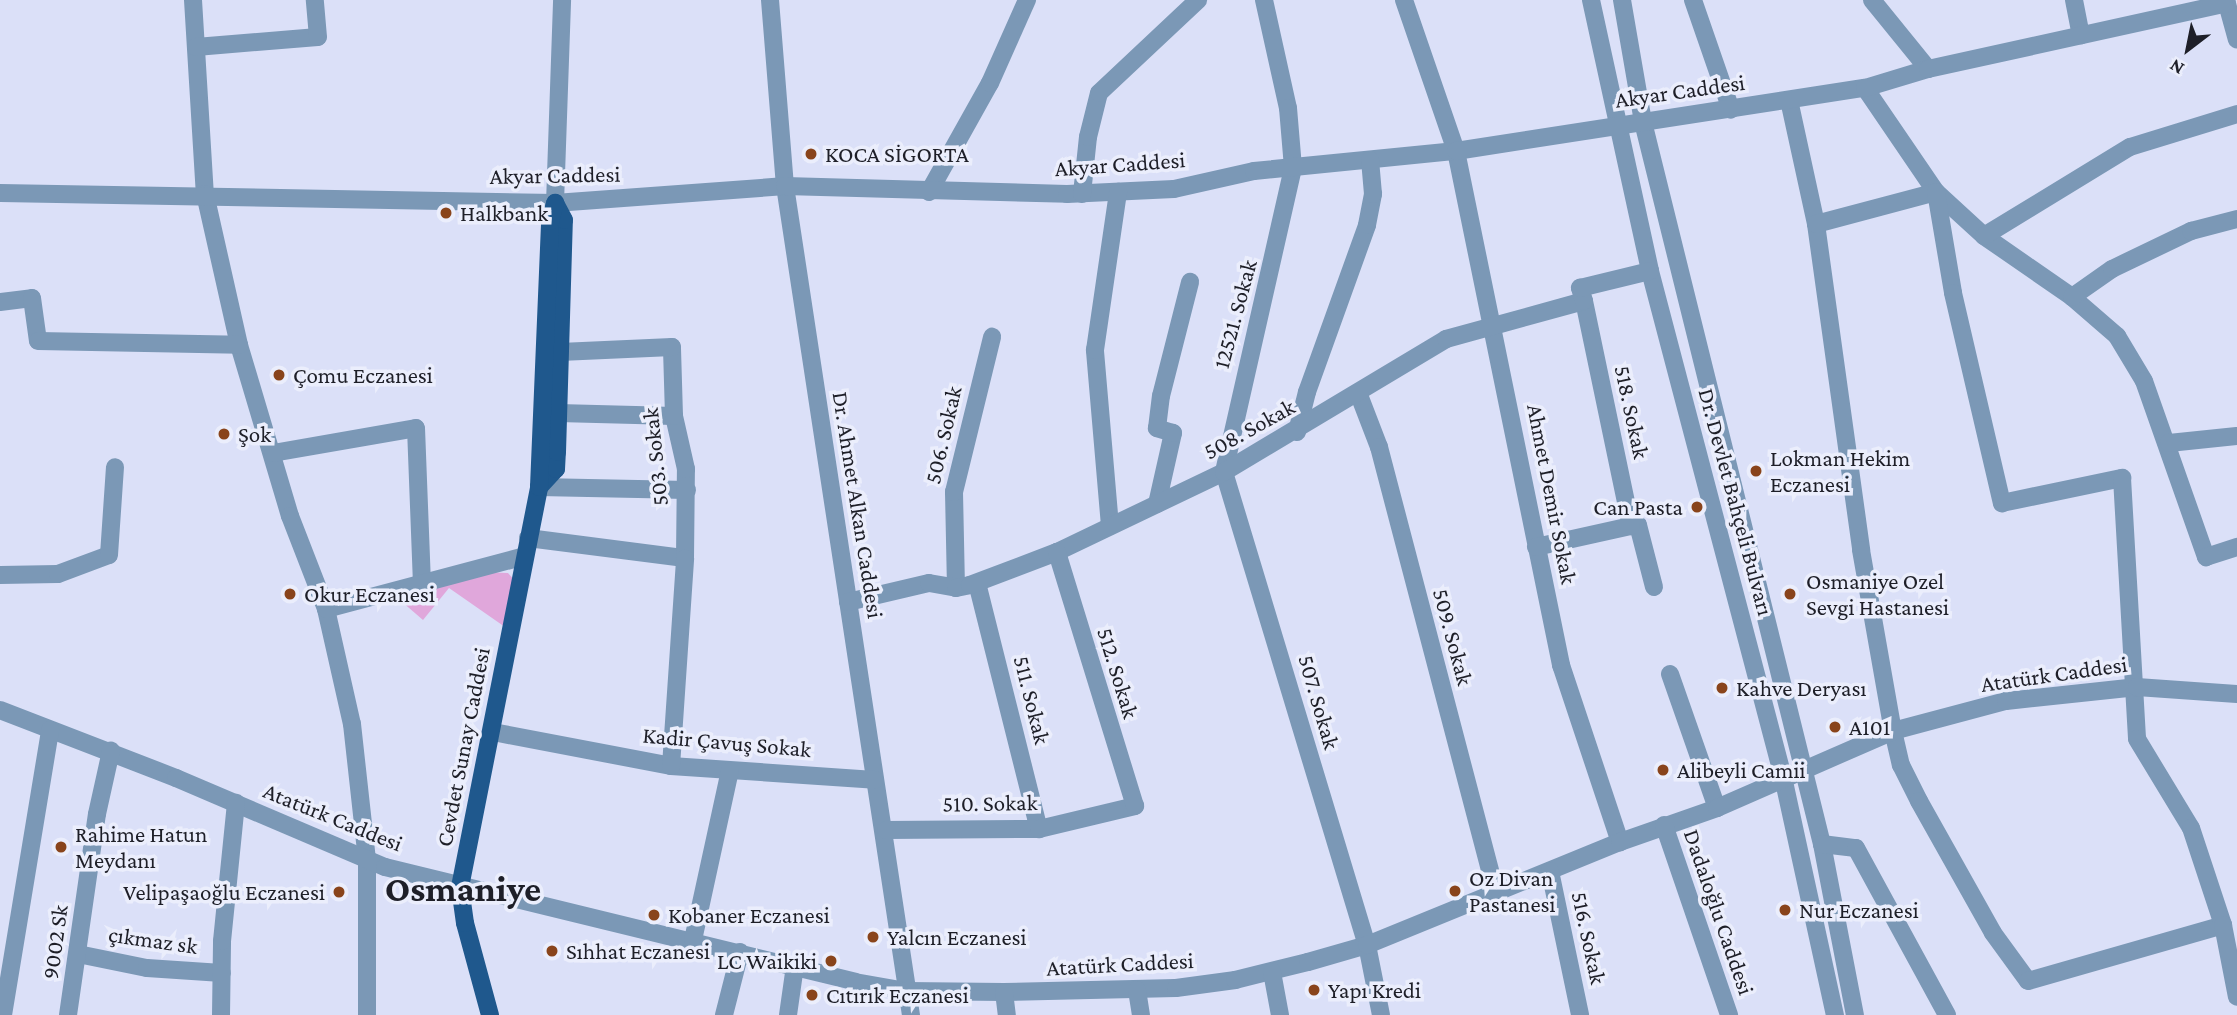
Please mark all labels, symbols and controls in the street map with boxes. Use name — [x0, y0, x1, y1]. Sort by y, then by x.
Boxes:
north arrow — [2153, 14, 2223, 84]
text: N — [2166, 55, 2188, 80]
street label: Akyar Caddesi — [1613, 68, 1747, 114]
place label: KOCA SİGORTA — [825, 140, 969, 168]
marker: KOCA SİGORTA — [803, 146, 819, 162]
street label: Akyar Caddesi — [1054, 146, 1186, 182]
street label: Akyar Caddesi — [489, 160, 621, 190]
place label: Halkbank — [460, 199, 548, 227]
marker: Halkbank — [438, 205, 454, 221]
street label: 12521. Sokak — [1207, 256, 1263, 372]
place label: Çomu Eczanesi — [293, 361, 433, 389]
street label: 518. Sokak — [1609, 363, 1655, 461]
marker: Çomu Eczanesi — [271, 367, 287, 383]
street label: 506. Sokak — [918, 383, 968, 487]
street label: Dr. Devlet Bahçeli Bulvarı — [1692, 385, 1780, 619]
street label: Dr. Ahmet Alkan Caddesi — [826, 390, 890, 620]
street label: 508. Sokak — [1198, 393, 1300, 465]
street label: Ahmet Demir Sokak — [1521, 402, 1583, 586]
street label: 503. Sokak — [636, 407, 674, 507]
place label: Şok — [238, 420, 271, 448]
marker: Şok — [216, 426, 232, 442]
place label: Lokman Hekim Eczanesi — [1770, 444, 1910, 498]
marker: Lokman Hekim Eczanesi — [1748, 463, 1764, 479]
place label: Can Pasta — [1593, 493, 1683, 521]
marker: Can Pasta — [1689, 499, 1705, 515]
place label: Osmaniye Ozel Sevgi Hastanesi — [1806, 567, 1949, 621]
place label: Okur Eczanesi — [304, 580, 435, 608]
marker: Osmaniye Ozel Sevgi Hastanesi — [1780, 584, 1800, 604]
marker: Okur Eczanesi — [282, 586, 298, 602]
street label: 509. Sokak — [1427, 586, 1479, 688]
street label: 512. Sokak — [1091, 624, 1145, 722]
street label: Cevdet Sunay Caddesi — [430, 645, 496, 849]
street label: Atatürk Caddesi — [1979, 650, 2129, 698]
street label: 507. Sokak — [1292, 652, 1346, 752]
street label: 511. Sokak — [1008, 653, 1056, 747]
place label: Kahve Deryası — [1736, 674, 1867, 702]
marker: Kahve Deryası — [1714, 680, 1730, 696]
place label: A101 — [1849, 713, 1890, 741]
marker: A101 — [1827, 719, 1843, 735]
street label: Kadir Çavuş Sokak — [642, 721, 812, 763]
place label: Alibeyli Camii — [1677, 756, 1806, 784]
marker: Alibeyli Camii — [1655, 762, 1671, 778]
street label: Atatürk Caddesi — [259, 777, 407, 857]
street label: 510. Sokak — [942, 788, 1038, 818]
place label: Rahime Hatun Meydanı — [75, 820, 207, 874]
street label: Dadaloğlu Caddesi — [1678, 826, 1760, 998]
marker: Rahime Hatun Meydanı — [53, 839, 69, 855]
place label: Oz Divan Pastanesi — [1469, 864, 1556, 918]
district label: Osmaniye — [385, 867, 541, 911]
place label: Velipaşaoğlu Eczanesi — [123, 878, 325, 906]
marker: Oz Divan Pastanesi — [1447, 883, 1463, 899]
marker: Velipaşaoğlu Eczanesi — [331, 884, 347, 900]
street label: 516. Sokak — [1566, 889, 1612, 987]
place label: Nur Eczanesi — [1799, 896, 1919, 924]
place label: Kobaner Eczanesi — [668, 901, 830, 929]
marker: Nur Eczanesi — [1777, 902, 1793, 918]
street label: 9002 Sk — [36, 903, 74, 981]
marker: Kobaner Eczanesi — [646, 907, 662, 923]
street label: çıkmaz sk — [107, 920, 199, 960]
place label: Yalcın Eczanesi — [887, 923, 1027, 951]
marker: Yalcın Eczanesi — [865, 929, 881, 945]
place label: Sıhhat Eczanesi — [566, 937, 710, 965]
marker: Sıhhat Eczanesi — [544, 943, 560, 959]
street label: Atatürk Caddesi — [1046, 946, 1194, 982]
place label: LC Waikiki — [717, 947, 817, 975]
marker: LC Waikiki — [823, 953, 839, 969]
place label: Yapı Kredi — [1328, 976, 1421, 1004]
place label: Cıtırık Eczanesi — [826, 981, 969, 1009]
marker: Yapı Kredi — [1306, 982, 1322, 998]
marker: Cıtırık Eczanesi — [804, 987, 820, 1003]

